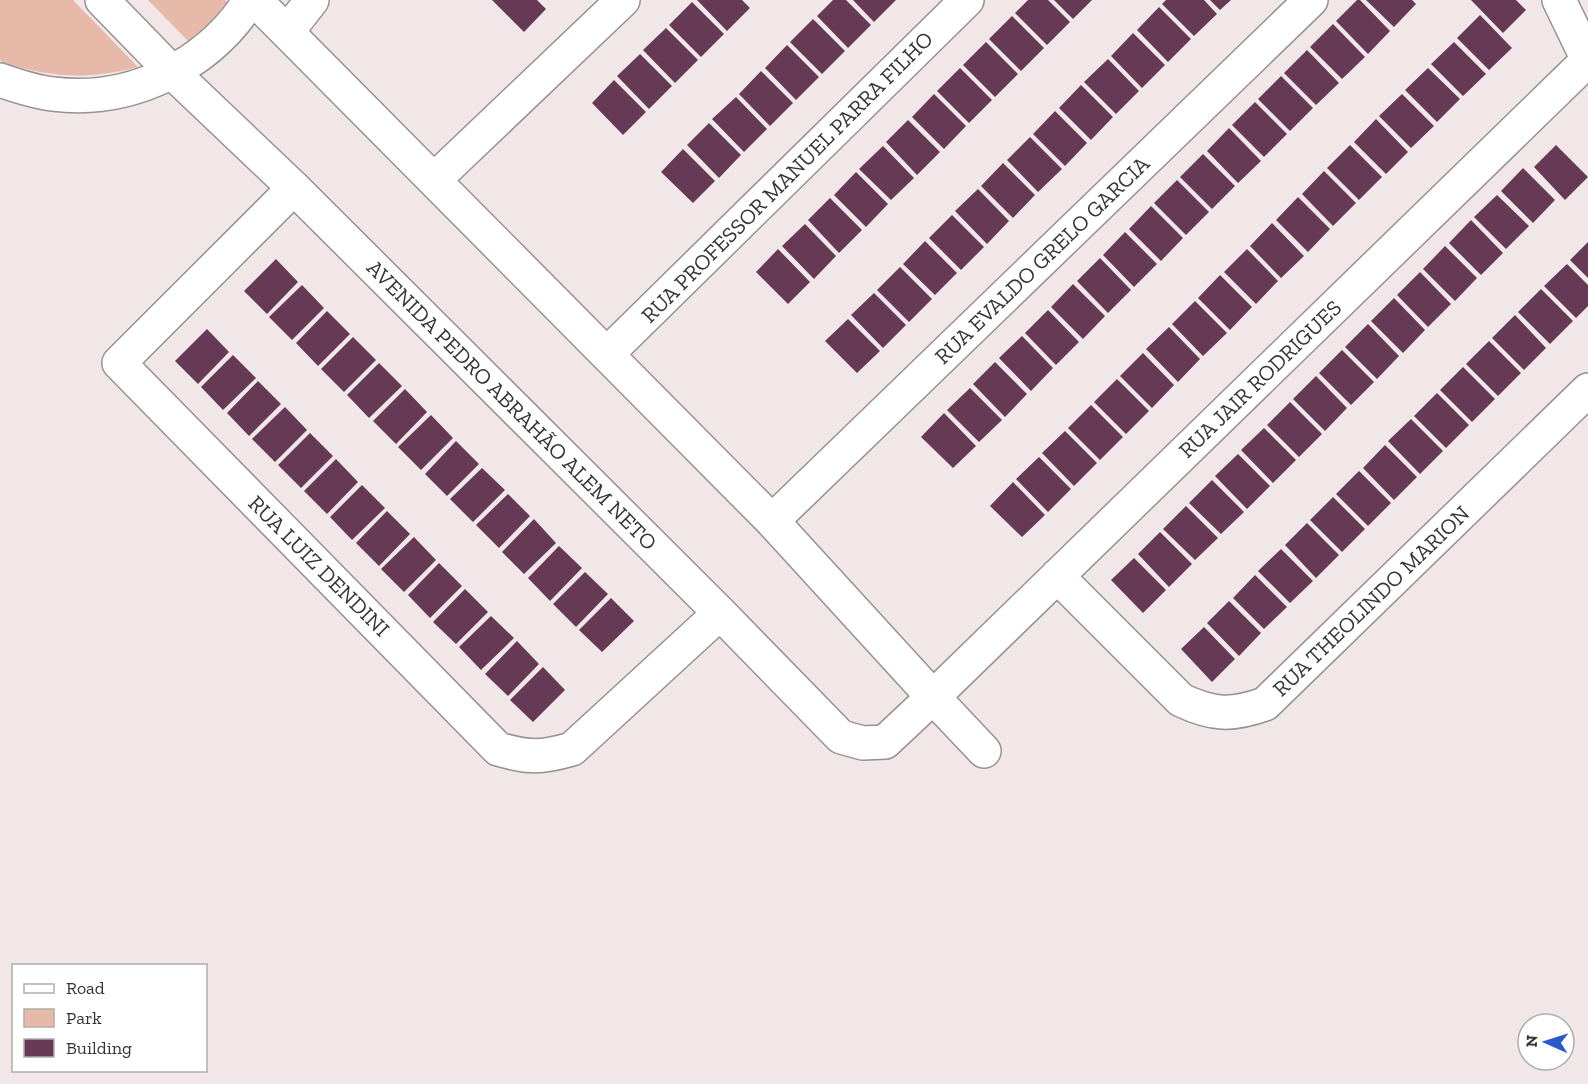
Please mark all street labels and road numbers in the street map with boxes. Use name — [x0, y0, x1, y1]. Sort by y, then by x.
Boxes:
street label: RUA PROFESSOR MANUEL PARRA FILHO — [635, 25, 939, 329]
street label: RUA EVALDO GRELO GARCIA — [929, 150, 1156, 370]
street label: AVENIDA PEDRO ABRAHÃO ALEM NETO — [361, 254, 663, 556]
street label: RUA JAIR RODRIGUES — [1173, 294, 1347, 464]
street label: RUA LUIZ DENDINI — [243, 490, 395, 642]
street label: RUA THEOLINDO MARION — [1267, 500, 1475, 702]

